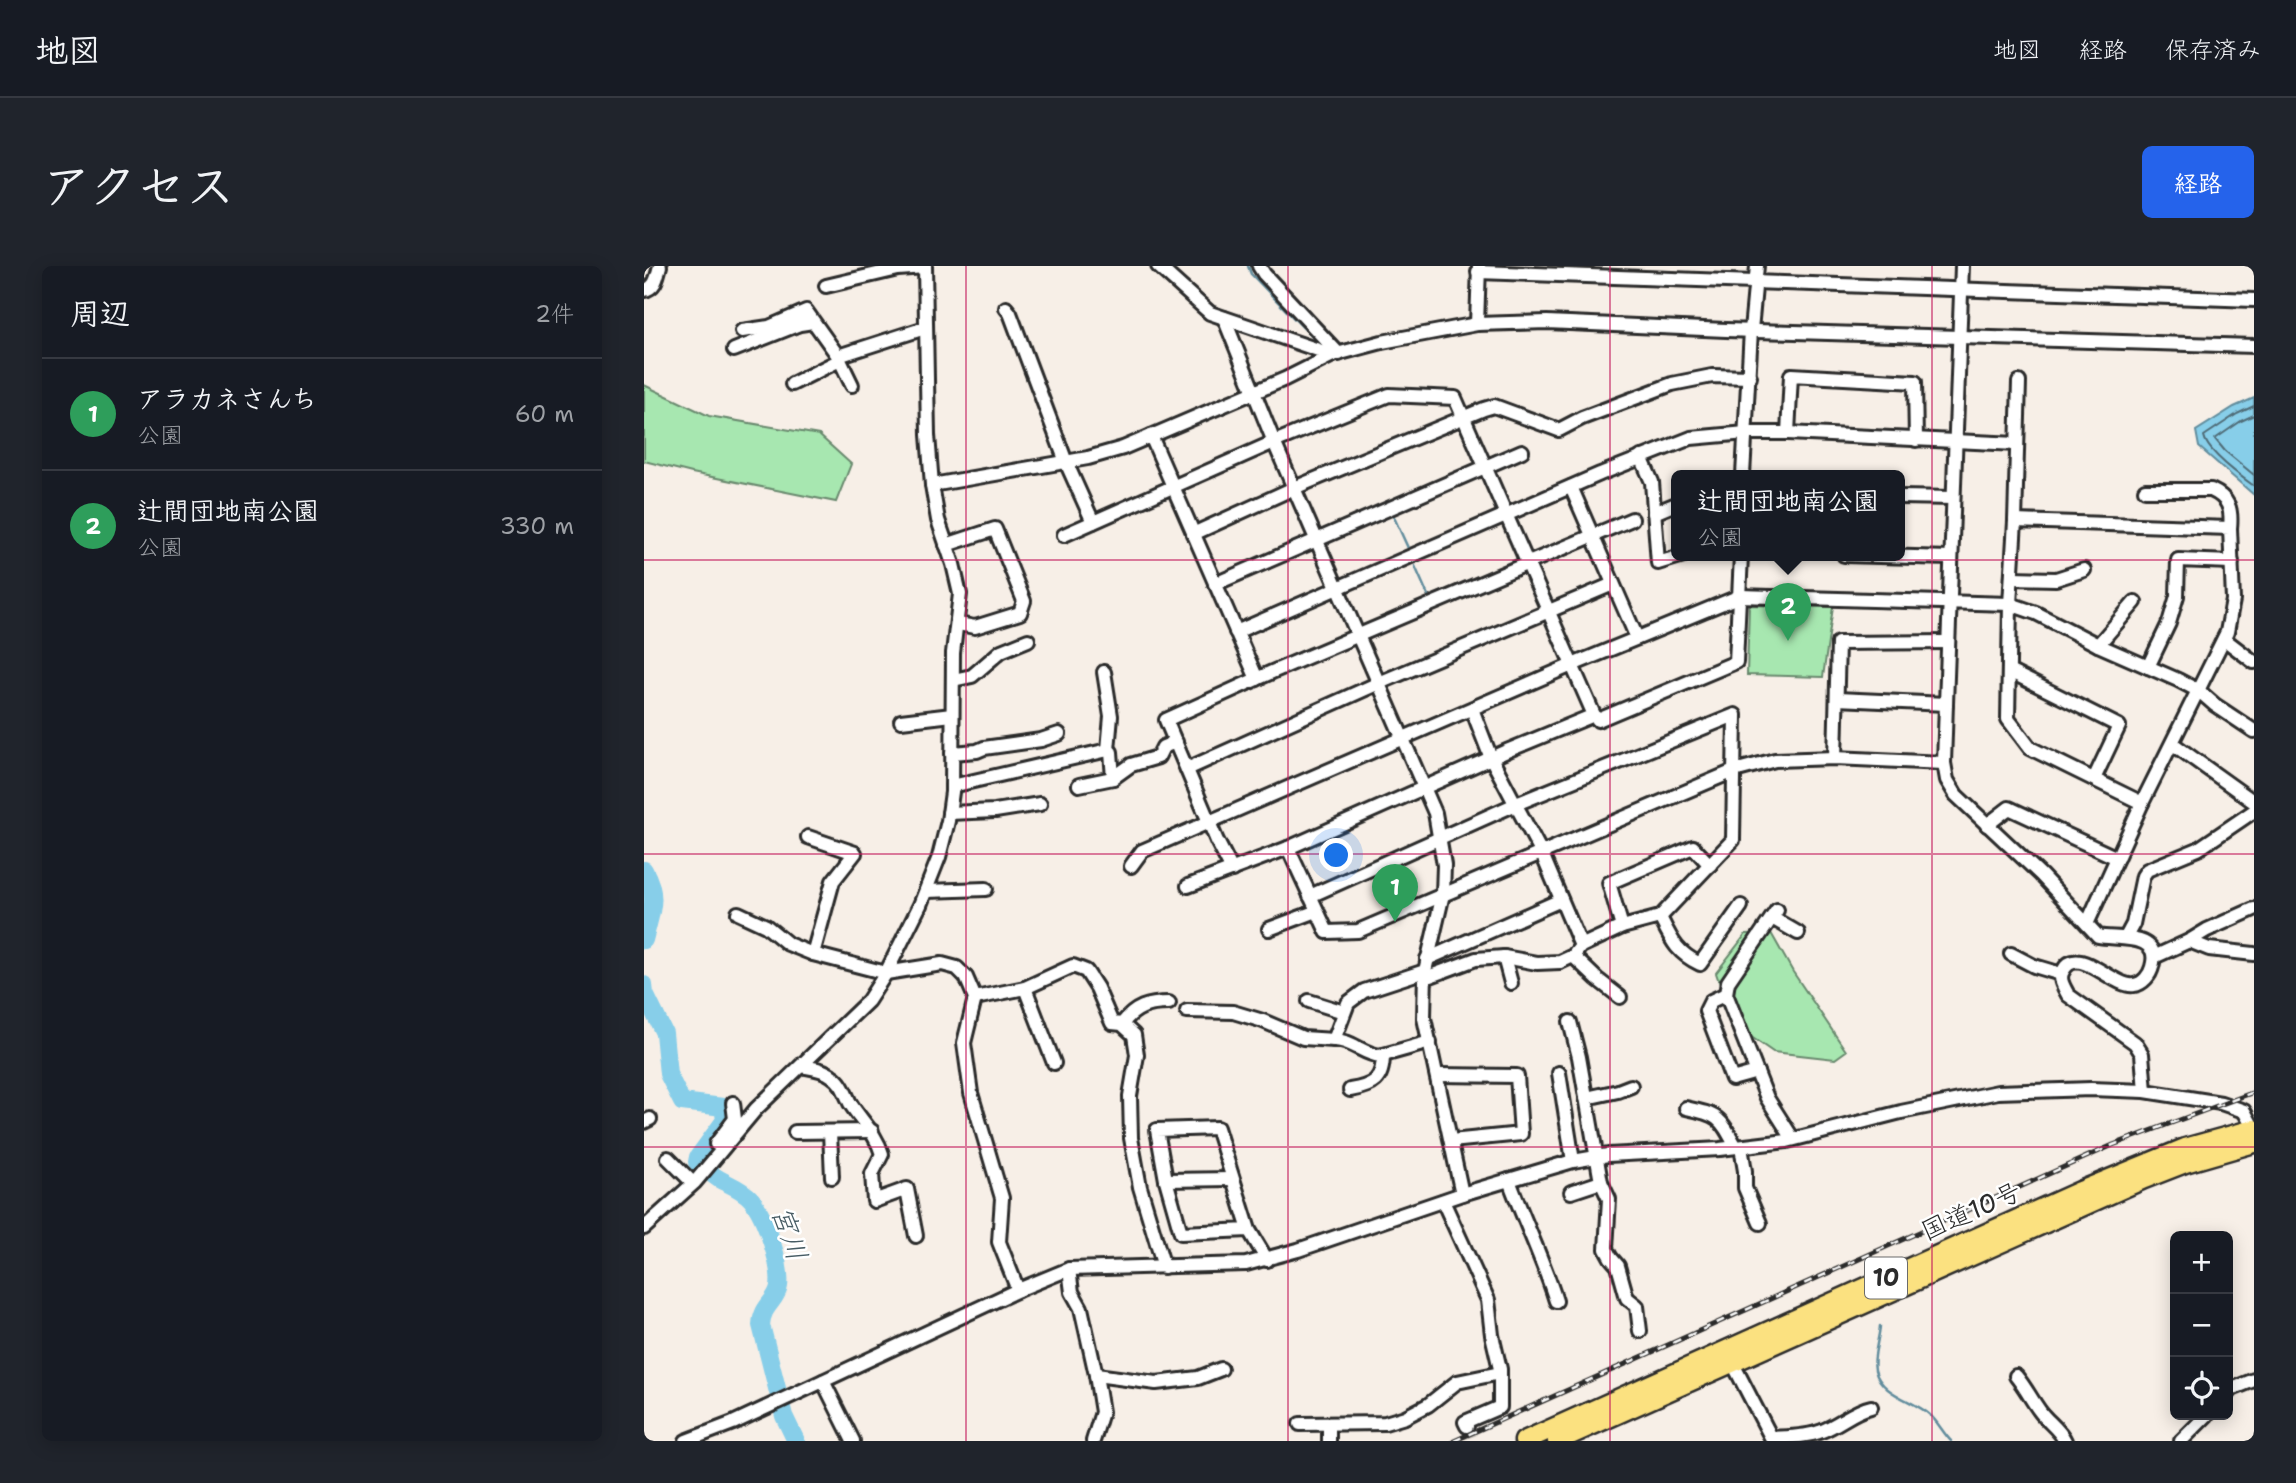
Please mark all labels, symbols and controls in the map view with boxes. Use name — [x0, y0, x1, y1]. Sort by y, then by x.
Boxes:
text: 地図 — [35, 28, 101, 73]
text: 地図 — [1993, 34, 2041, 66]
text: 経路 — [2079, 34, 2127, 66]
text: 保存済み — [2165, 34, 2261, 66]
button: 経路 — [2142, 146, 2254, 218]
text: アクセス — [42, 153, 235, 219]
text: 周辺 — [70, 293, 130, 334]
text: 2件 — [535, 299, 574, 329]
text: アラカネさんち — [137, 381, 317, 416]
text: 1 — [88, 399, 98, 429]
text: 60 m — [515, 399, 574, 429]
text: 公園 — [137, 420, 183, 450]
popup — [1671, 470, 1905, 561]
text: 辻間団地南公園 — [1697, 483, 1879, 518]
text: 辻間団地南公園 — [137, 493, 319, 528]
text: 2 — [85, 511, 101, 541]
text: 330 m — [500, 511, 574, 541]
text: 公園 — [1697, 522, 1743, 552]
text: 公園 — [137, 532, 183, 562]
pin: 2 — [1765, 583, 1811, 641]
your location — [1319, 838, 1353, 872]
pin: 1 — [1372, 864, 1418, 922]
street label: 国道10号 — [1915, 1173, 2027, 1248]
water label: 宮川 — [763, 1200, 817, 1266]
map controls — [2170, 1231, 2233, 1420]
button: + — [2170, 1231, 2233, 1294]
road number: 10 — [1865, 1258, 1907, 1298]
button: − — [2170, 1294, 2233, 1357]
button: locate — [2170, 1357, 2233, 1420]

